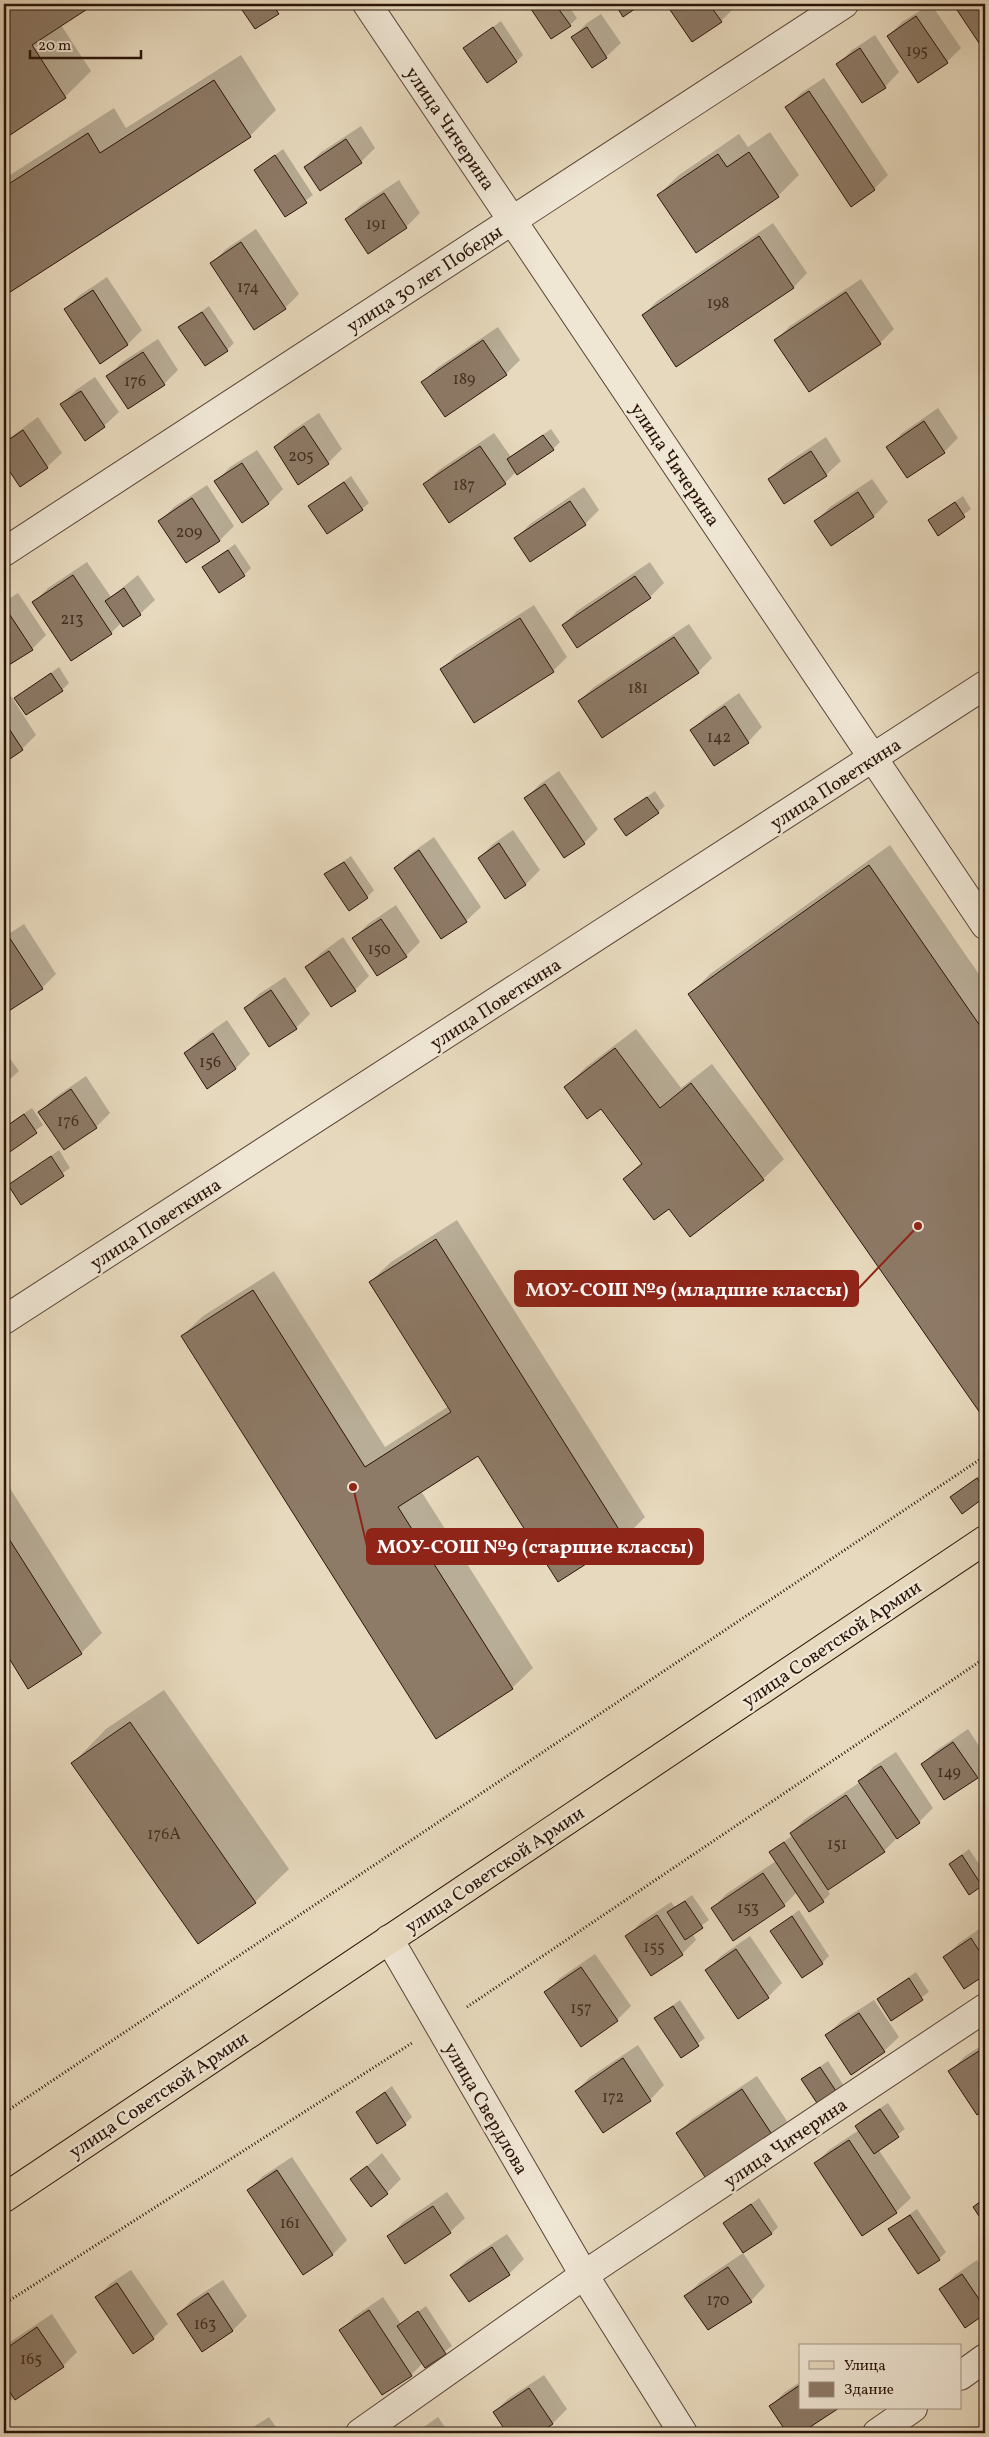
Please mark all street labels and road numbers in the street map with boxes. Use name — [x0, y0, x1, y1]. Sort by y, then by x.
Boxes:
street label: улица Чичерина — [398, 62, 500, 196]
street label: улица 30 лет Победы — [342, 219, 508, 340]
street label: улица Чичерина — [623, 398, 725, 532]
street label: улица Поветкина — [765, 732, 907, 837]
street label: улица Поветкина — [425, 952, 567, 1057]
street label: улица Поветкина — [85, 1172, 227, 1277]
street label: улица Советской Армии — [737, 1575, 927, 1714]
street label: улица Советской Армии — [400, 1801, 590, 1940]
street label: улица Советской Армии — [64, 2026, 254, 2165]
street label: улица Свердлова — [437, 2038, 534, 2180]
street label: улица Чичерина — [719, 2093, 853, 2195]

